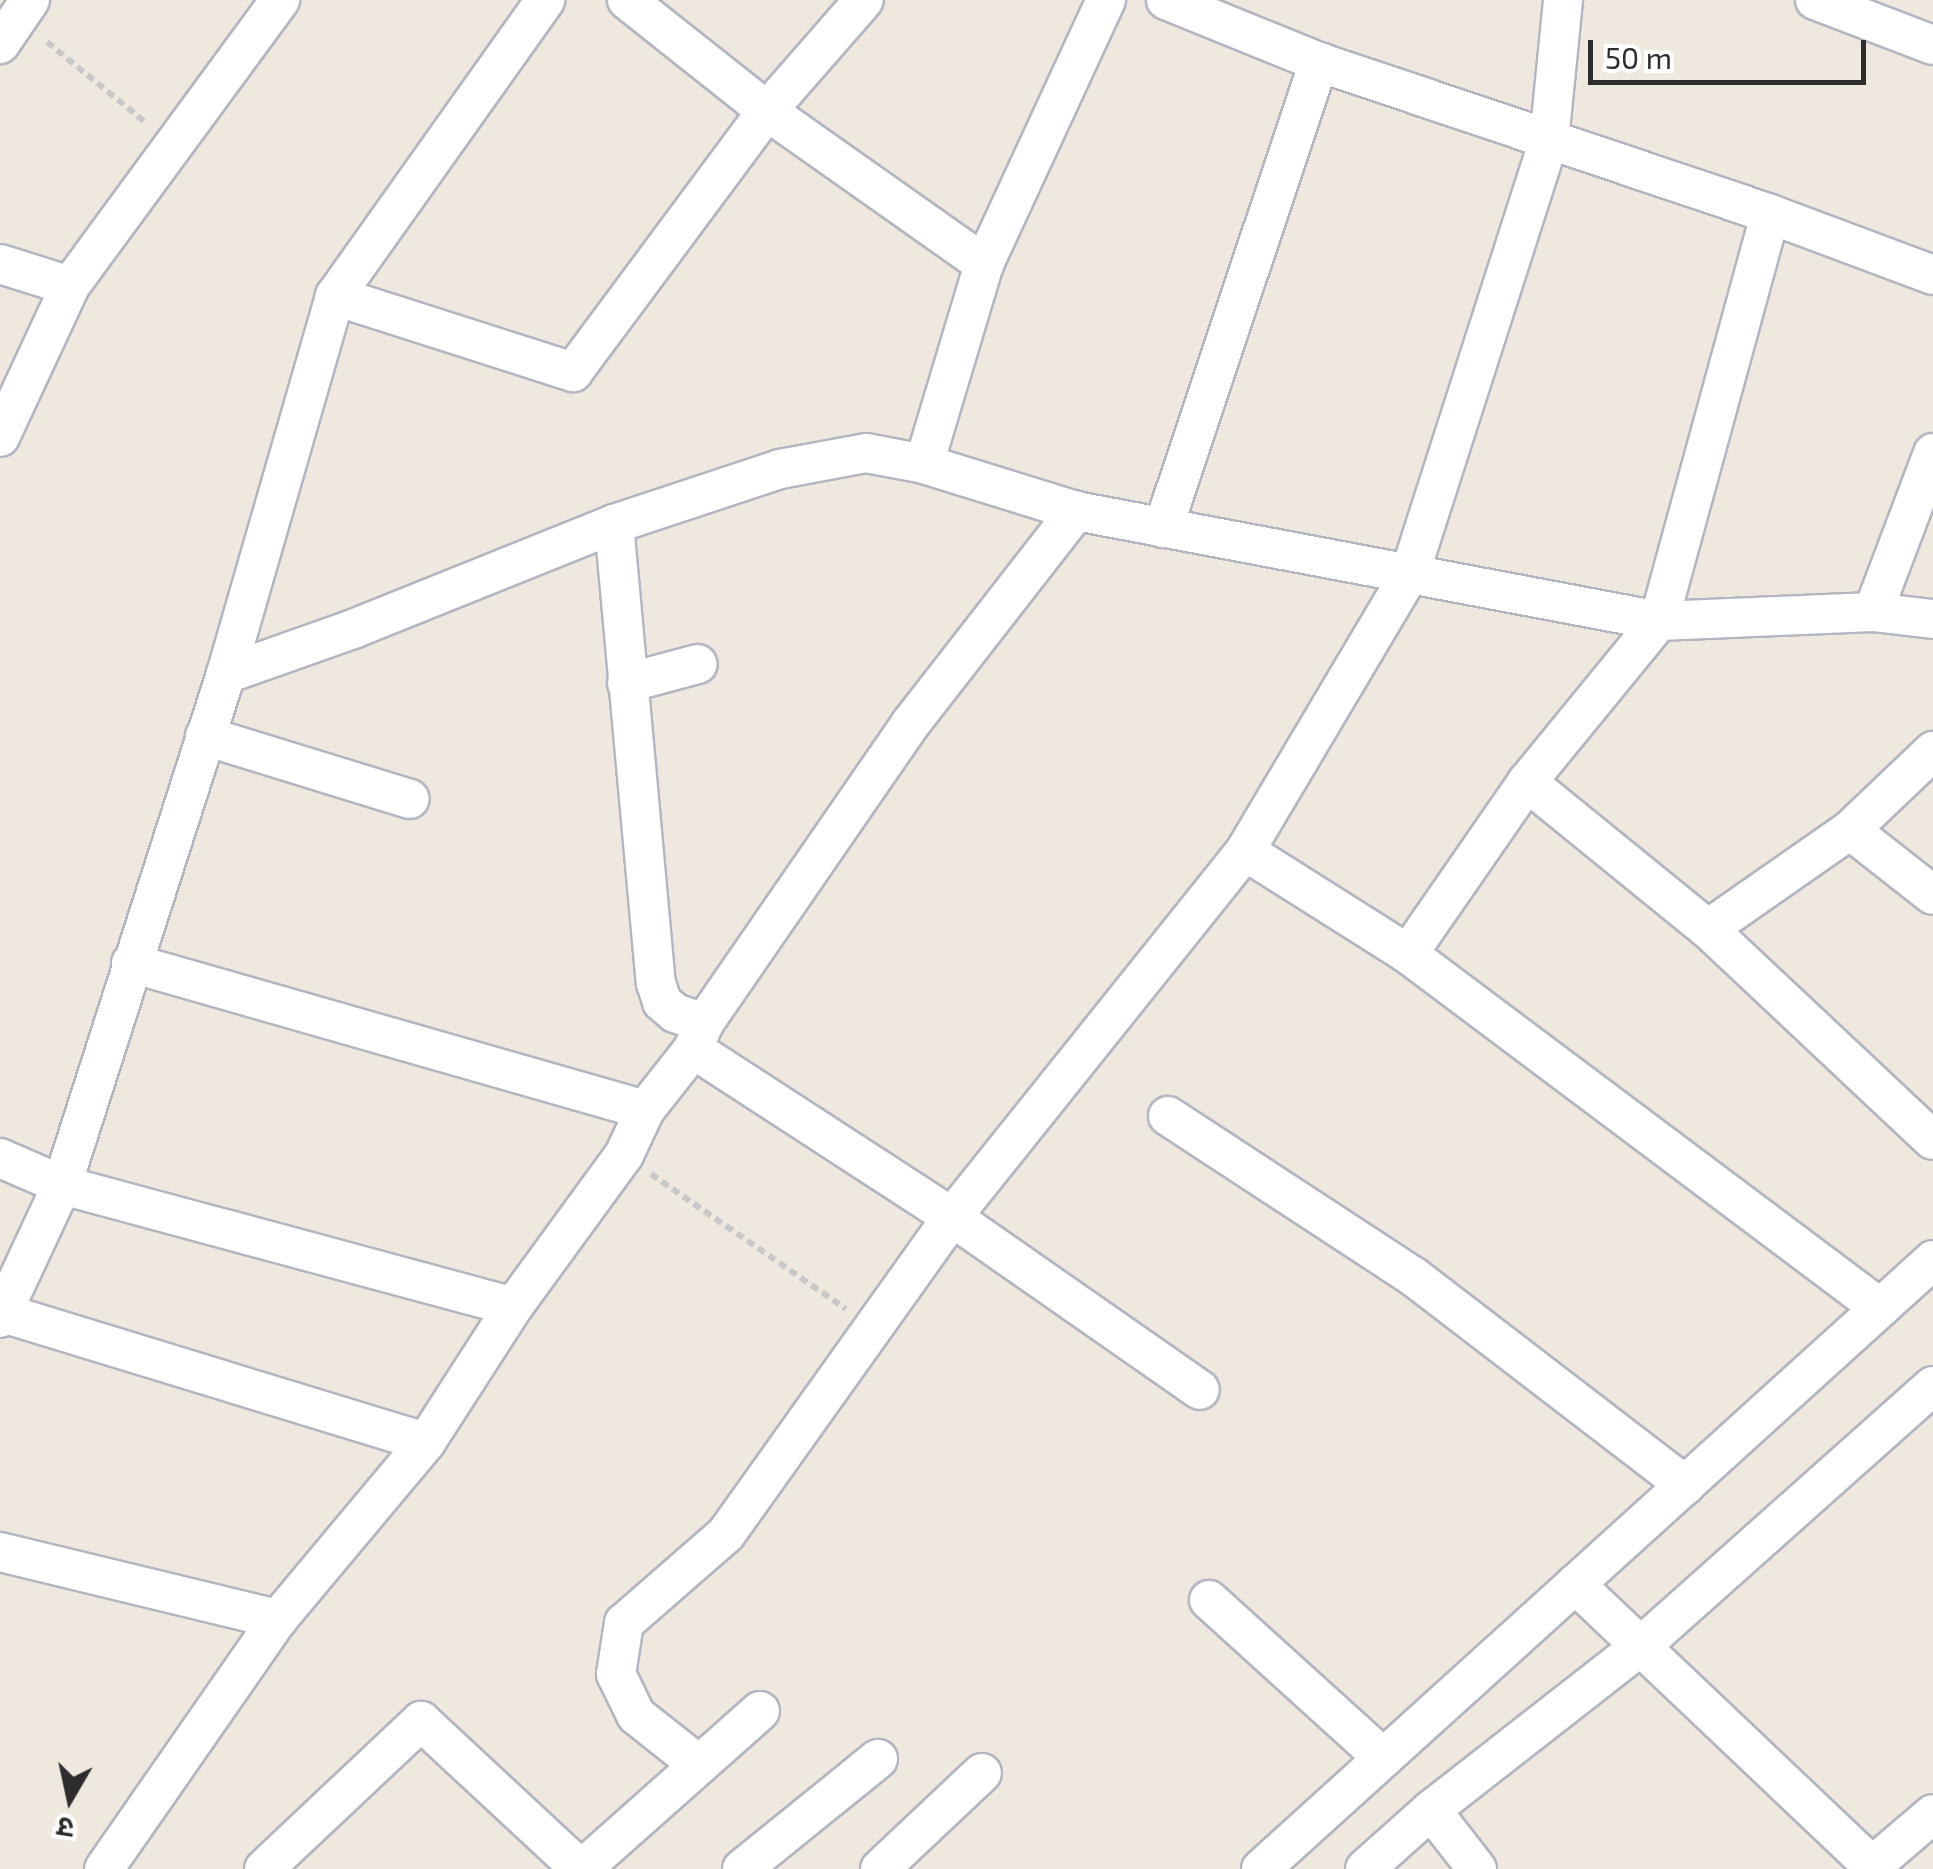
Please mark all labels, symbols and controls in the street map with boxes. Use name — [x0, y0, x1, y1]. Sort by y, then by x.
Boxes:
scale bar — [1593, 20, 1870, 82]
text: 50 m — [1605, 39, 1672, 75]
north arrow — [20, 1749, 120, 1849]
text: उ — [55, 1811, 76, 1847]

